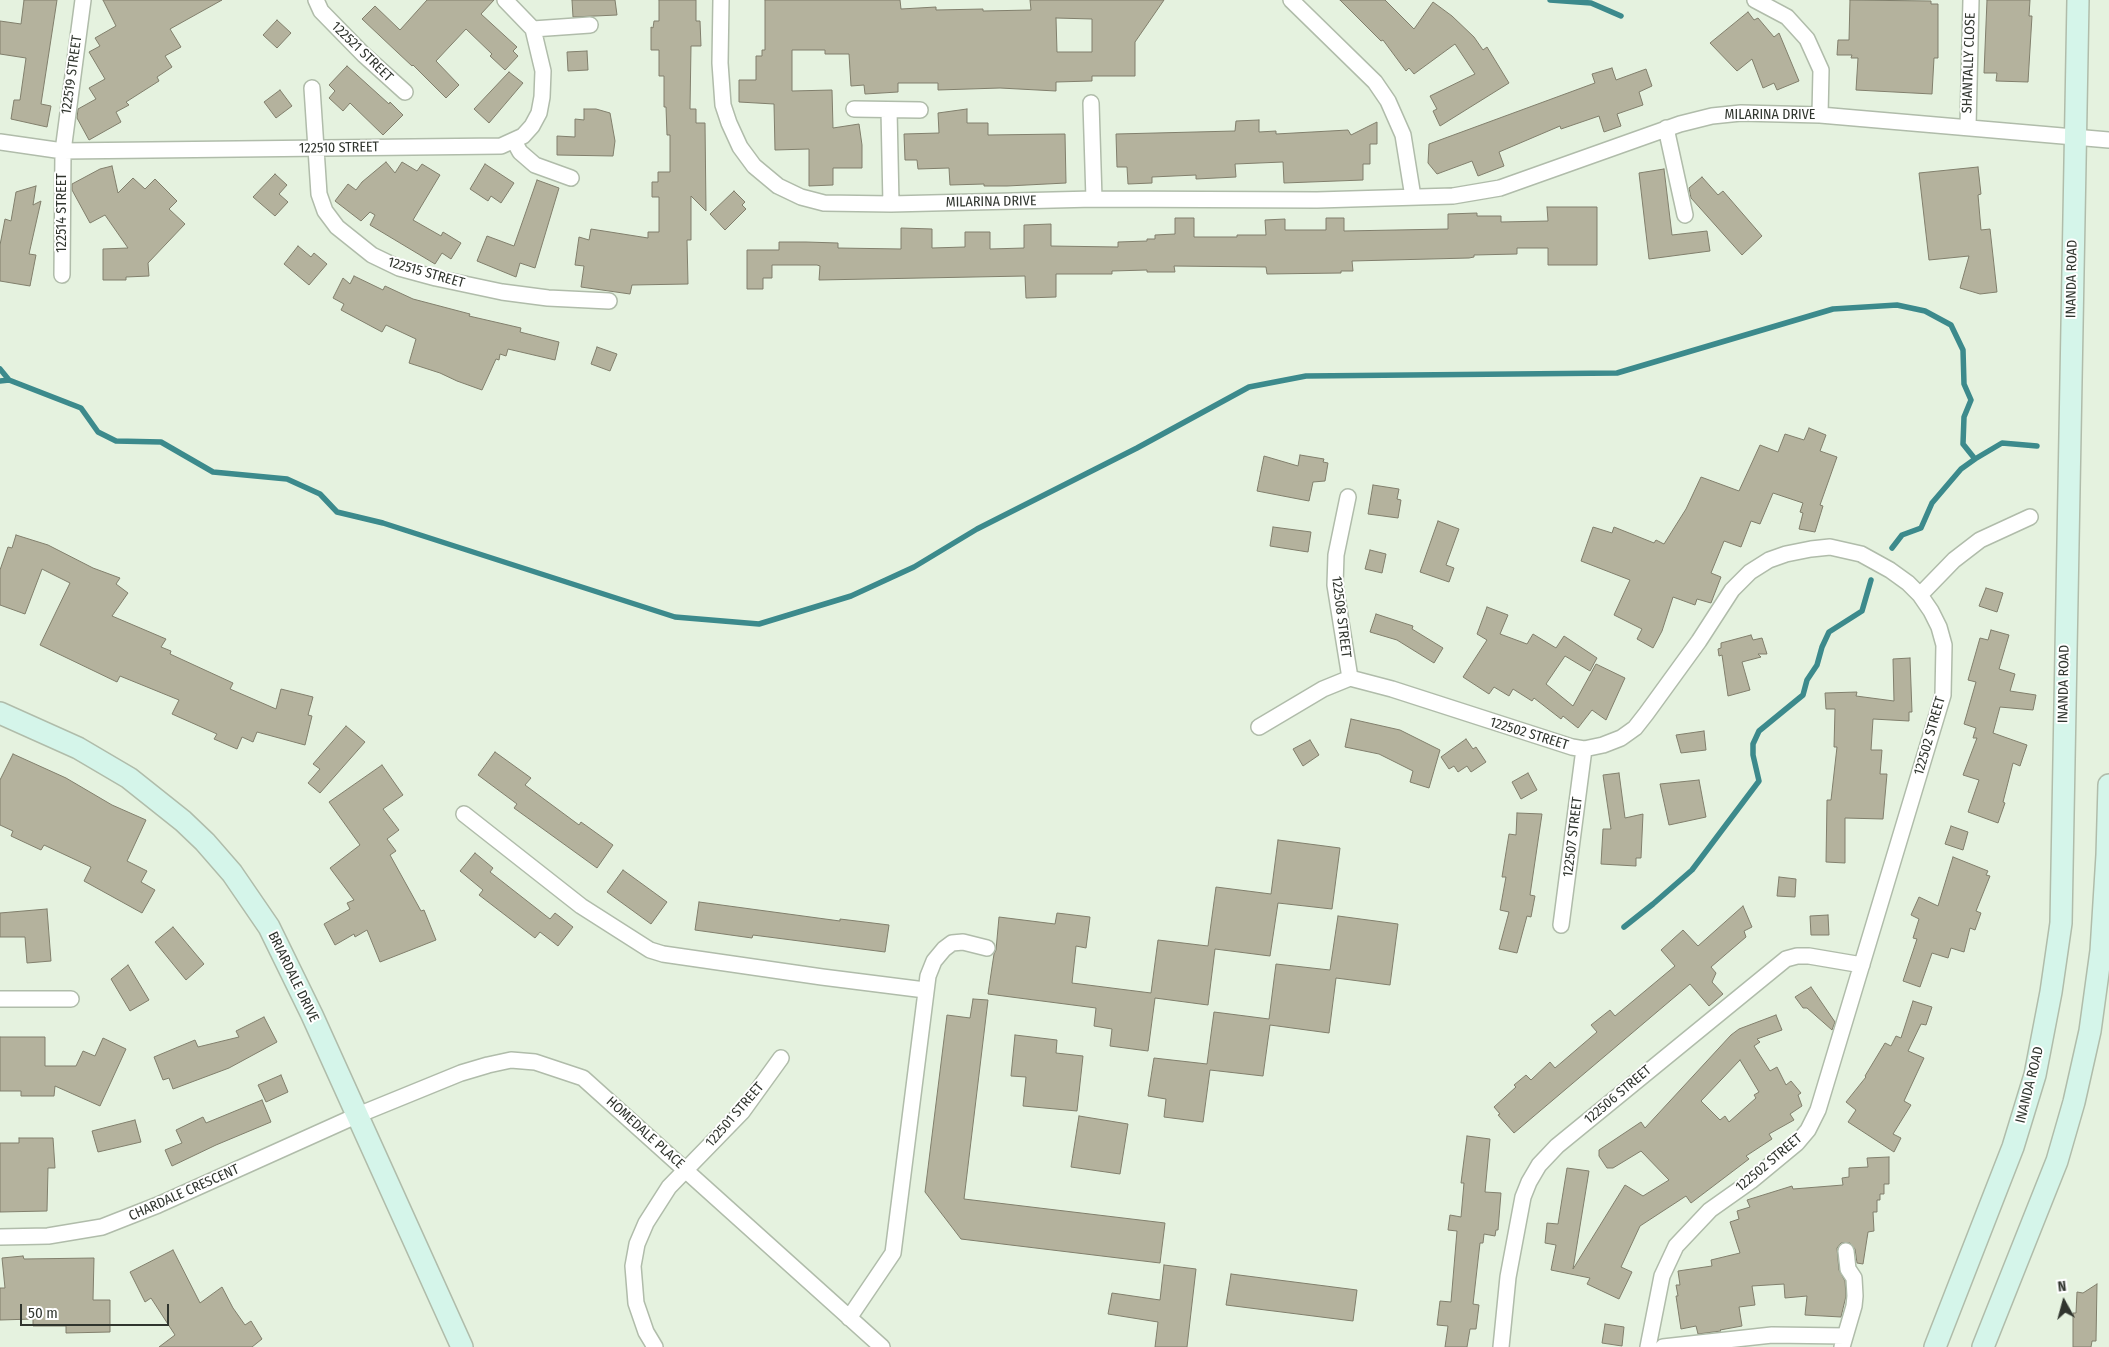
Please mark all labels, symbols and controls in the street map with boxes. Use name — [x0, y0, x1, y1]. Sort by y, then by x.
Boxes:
street label: SHANTALLY CLOSE — [1959, 12, 1979, 114]
street label: 122521 STREET — [328, 18, 396, 86]
street label: 122519 STREET — [58, 34, 86, 116]
street label: MILARINA DRIVE — [1725, 107, 1815, 123]
street label: 122510 STREET — [299, 139, 379, 157]
street label: 122514 STREET — [54, 173, 70, 253]
street label: MILARINA DRIVE — [945, 193, 1037, 211]
street label: INANDA ROAD — [2063, 240, 2081, 318]
street label: 122515 STREET — [386, 254, 466, 292]
street label: 122508 STREET — [1328, 575, 1354, 659]
street label: INANDA ROAD — [2055, 645, 2073, 723]
street label: 122502 STREET — [1911, 695, 1949, 777]
street label: 122502 STREET — [1488, 714, 1570, 754]
street label: 122507 STREET — [1560, 796, 1586, 878]
street label: BRIARDALE DRIVE — [264, 929, 322, 1025]
street label: INANDA ROAD — [2012, 1045, 2048, 1125]
street label: 122506 STREET — [1581, 1062, 1655, 1128]
street label: 122501 STREET — [702, 1079, 768, 1151]
street label: HOMEDALE PLACE — [602, 1093, 688, 1173]
street label: 122502 STREET — [1732, 1130, 1806, 1196]
street label: CHARDALE CRESCENT — [126, 1161, 242, 1225]
north arrow — [2039, 1277, 2089, 1327]
text: N — [2057, 1278, 2067, 1296]
scale bar — [22, 1294, 171, 1326]
text: 50 m — [28, 1304, 58, 1322]

